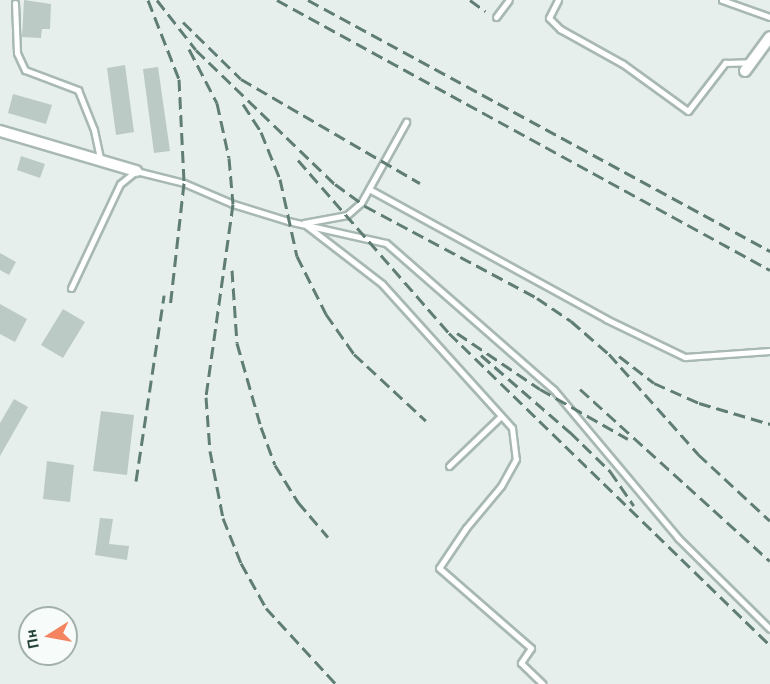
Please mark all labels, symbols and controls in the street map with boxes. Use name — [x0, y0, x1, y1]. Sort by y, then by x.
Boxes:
north arrow — [18, 606, 78, 666]
text: Пн — [23, 628, 42, 650]

